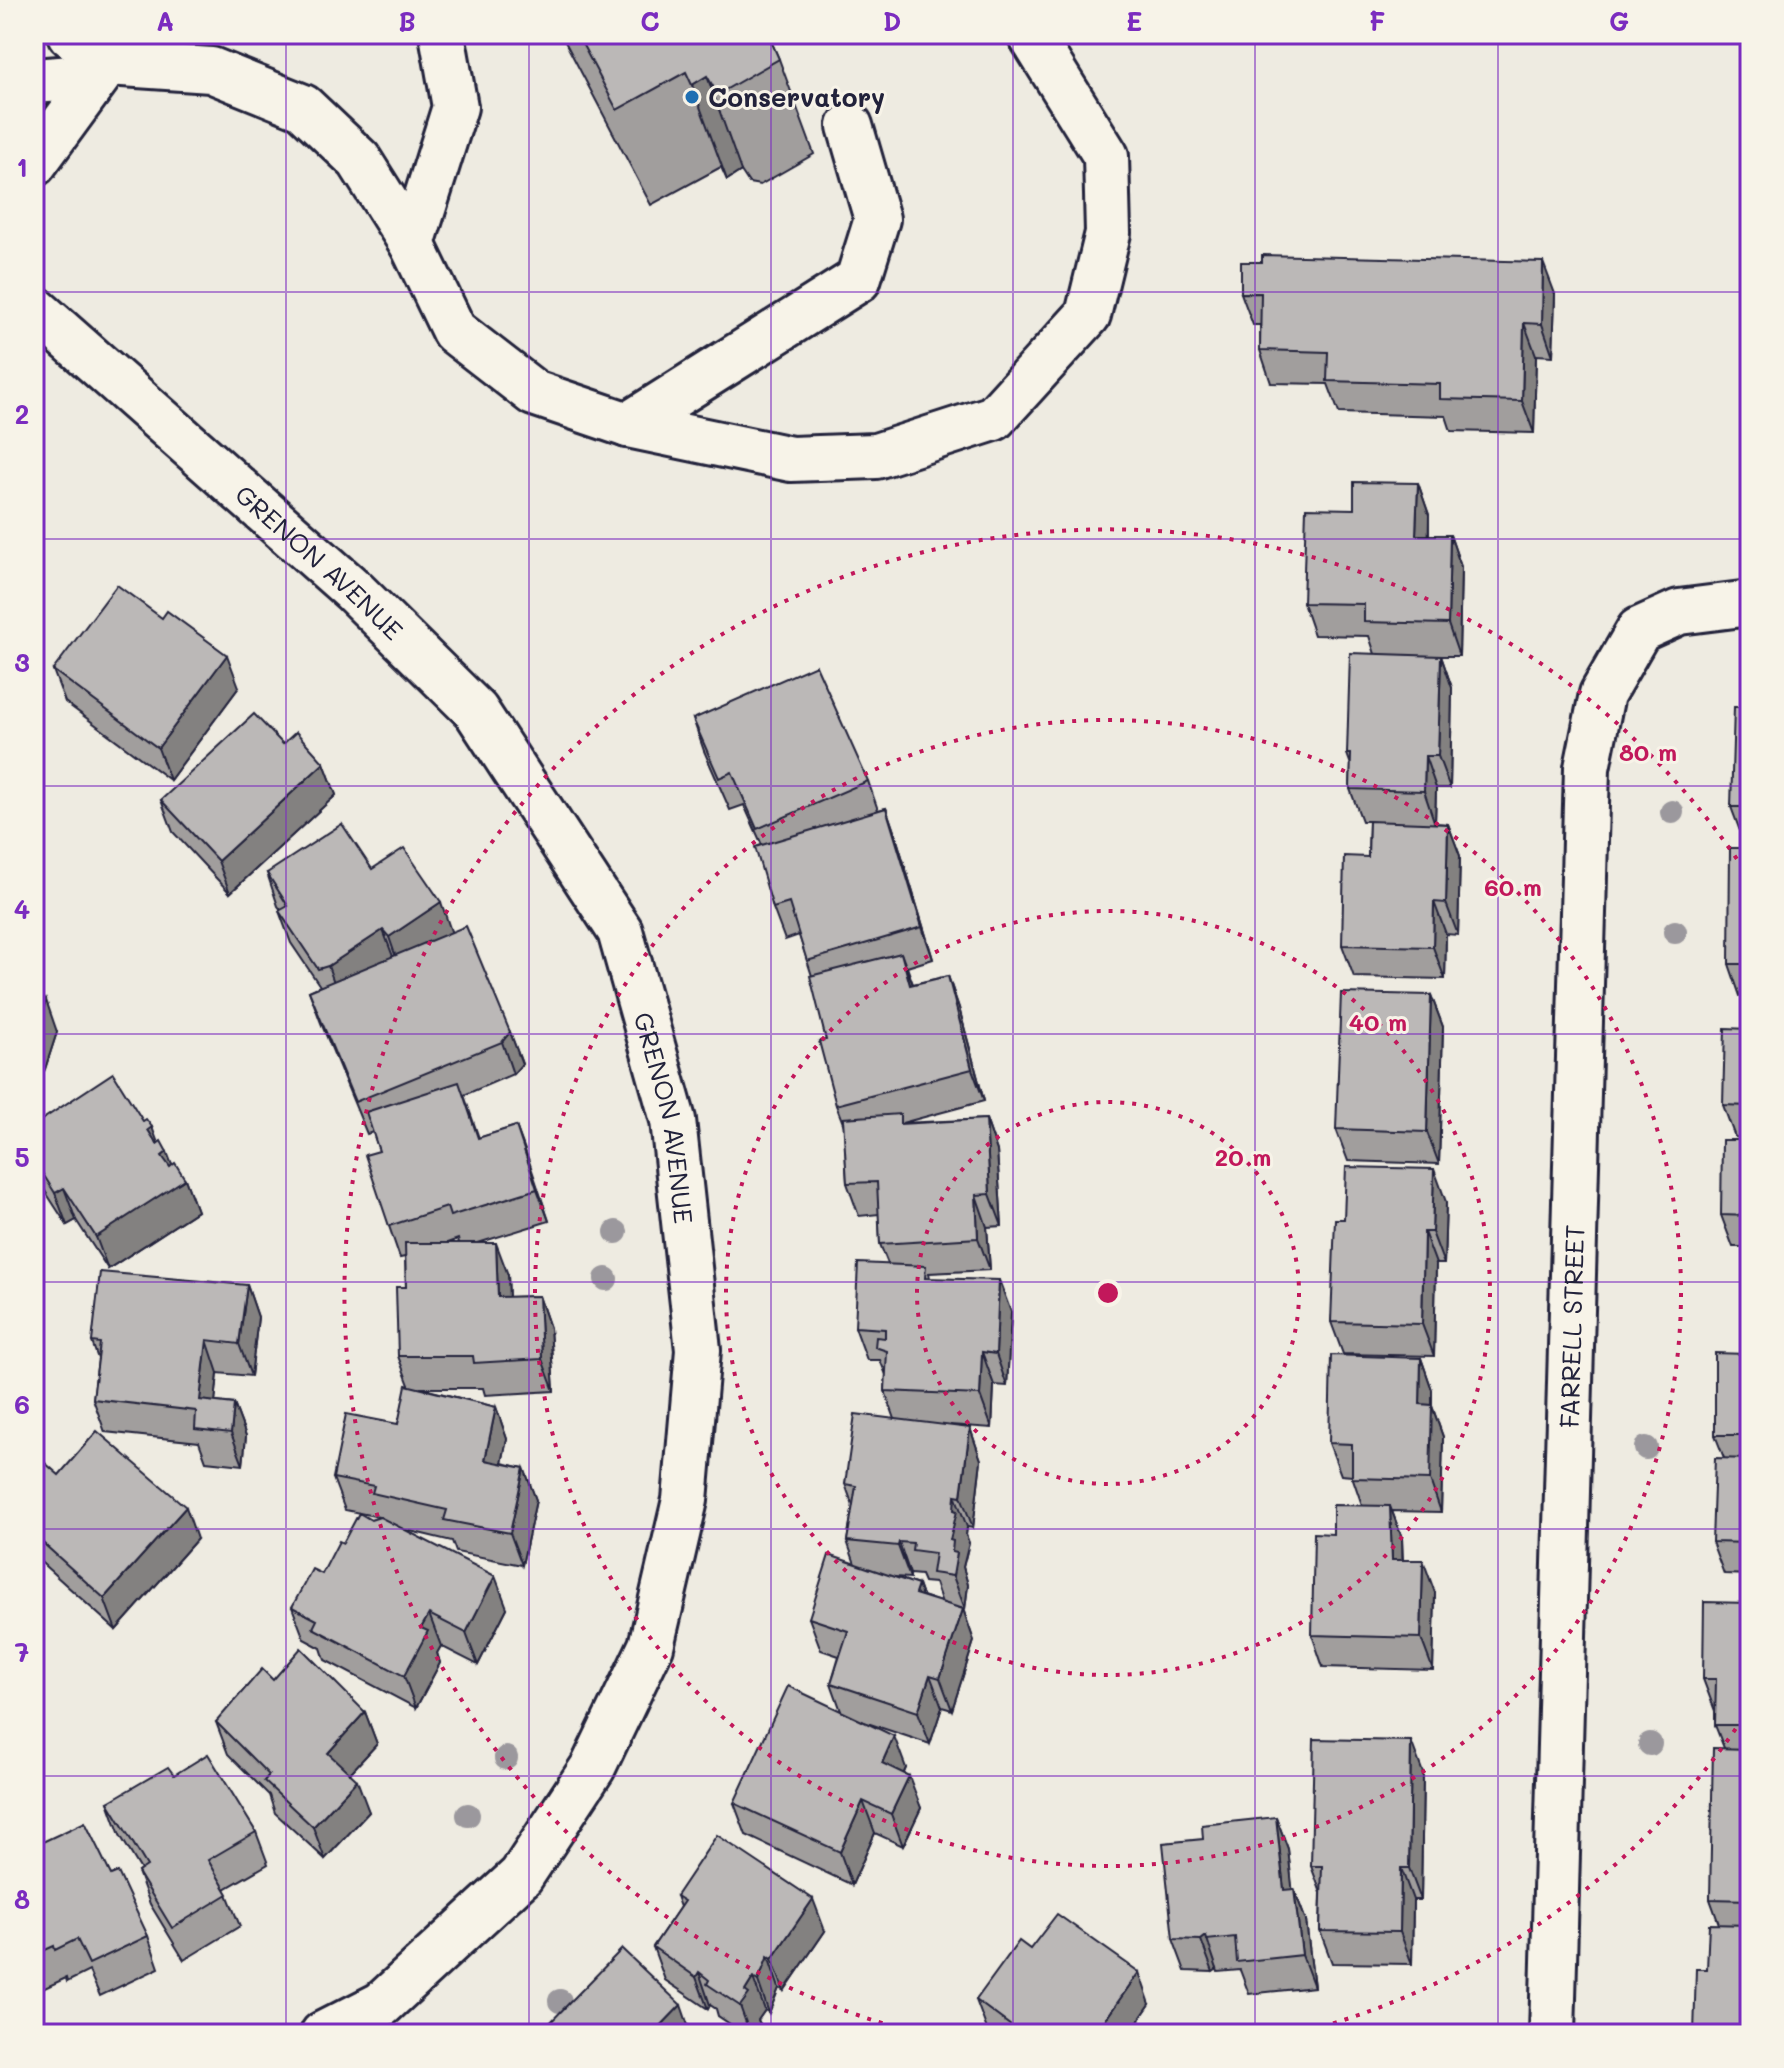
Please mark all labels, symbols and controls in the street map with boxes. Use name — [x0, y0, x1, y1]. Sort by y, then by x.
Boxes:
text: A — [156, 4, 174, 38]
text: B — [398, 4, 416, 38]
text: C — [640, 4, 660, 38]
text: D — [883, 4, 901, 38]
text: E — [1126, 4, 1142, 38]
text: F — [1369, 4, 1385, 38]
text: G — [1609, 4, 1629, 38]
place label: Conservatory — [708, 80, 885, 114]
marker: Conservatory — [683, 88, 701, 106]
text: 1 — [16, 150, 28, 184]
text: 2 — [15, 397, 29, 431]
street label: GRENON AVENUE — [228, 477, 410, 647]
text: 3 — [14, 645, 30, 679]
text: 80 m — [1619, 736, 1677, 767]
text: 60 m — [1484, 871, 1542, 902]
text: 4 — [14, 892, 30, 926]
text: 40 m — [1349, 1006, 1407, 1037]
street label: GRENON AVENUE — [627, 1008, 701, 1225]
text: 5 — [14, 1140, 30, 1174]
text: 20 m — [1215, 1141, 1271, 1172]
street label: FARRELL STREET — [1552, 1224, 1591, 1429]
centre of rings — [1094, 1279, 1122, 1307]
text: 6 — [14, 1387, 30, 1421]
text: 7 — [15, 1635, 29, 1669]
text: 8 — [14, 1882, 30, 1916]

